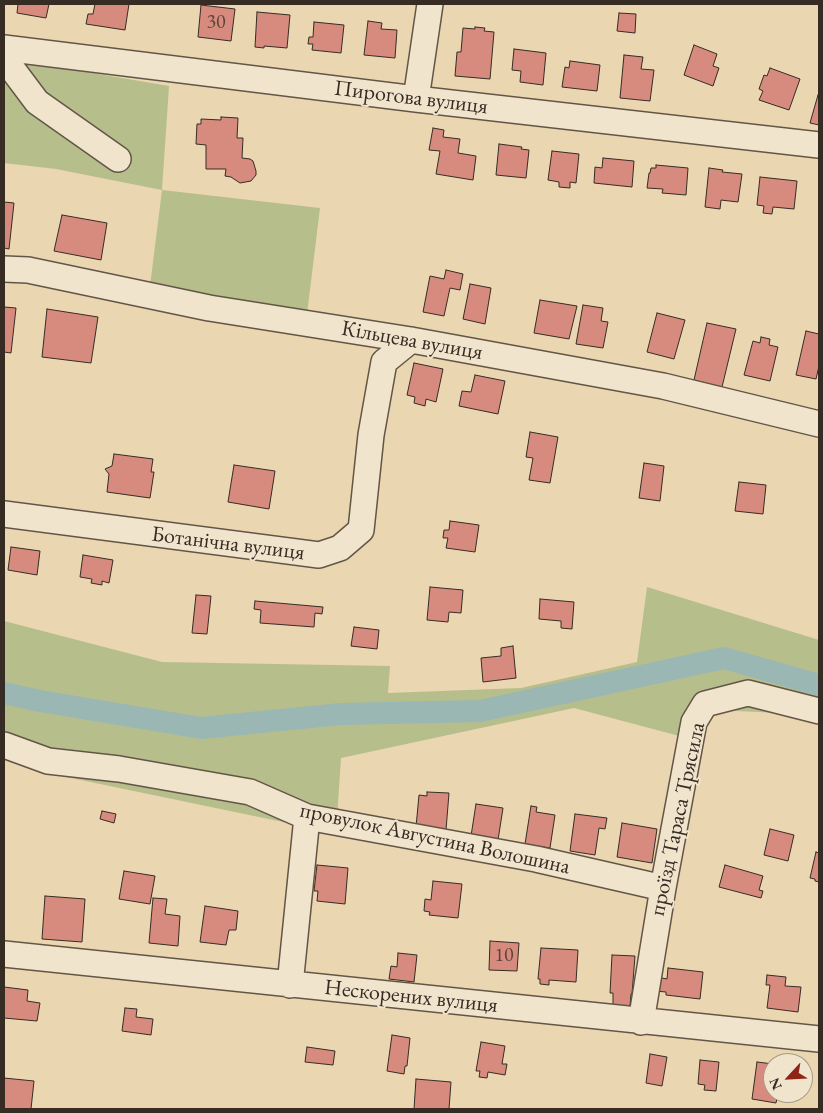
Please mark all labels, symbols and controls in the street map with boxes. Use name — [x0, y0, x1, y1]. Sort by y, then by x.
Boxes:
house number: 30 — [206, 11, 226, 35]
street label: Пирогова вулиця — [333, 75, 489, 121]
street label: Кільцева вулиця — [339, 316, 485, 366]
street label: Ботанічна вулиця — [150, 521, 306, 567]
street label: проїзд Тараса Трясила — [645, 720, 711, 918]
street label: провулок Августина Волошина — [298, 797, 572, 881]
house number: 10 — [494, 944, 514, 968]
street label: Нескорених вулиця — [323, 975, 499, 1019]
north arrow — [763, 1053, 813, 1103]
text: N — [765, 1075, 786, 1093]

